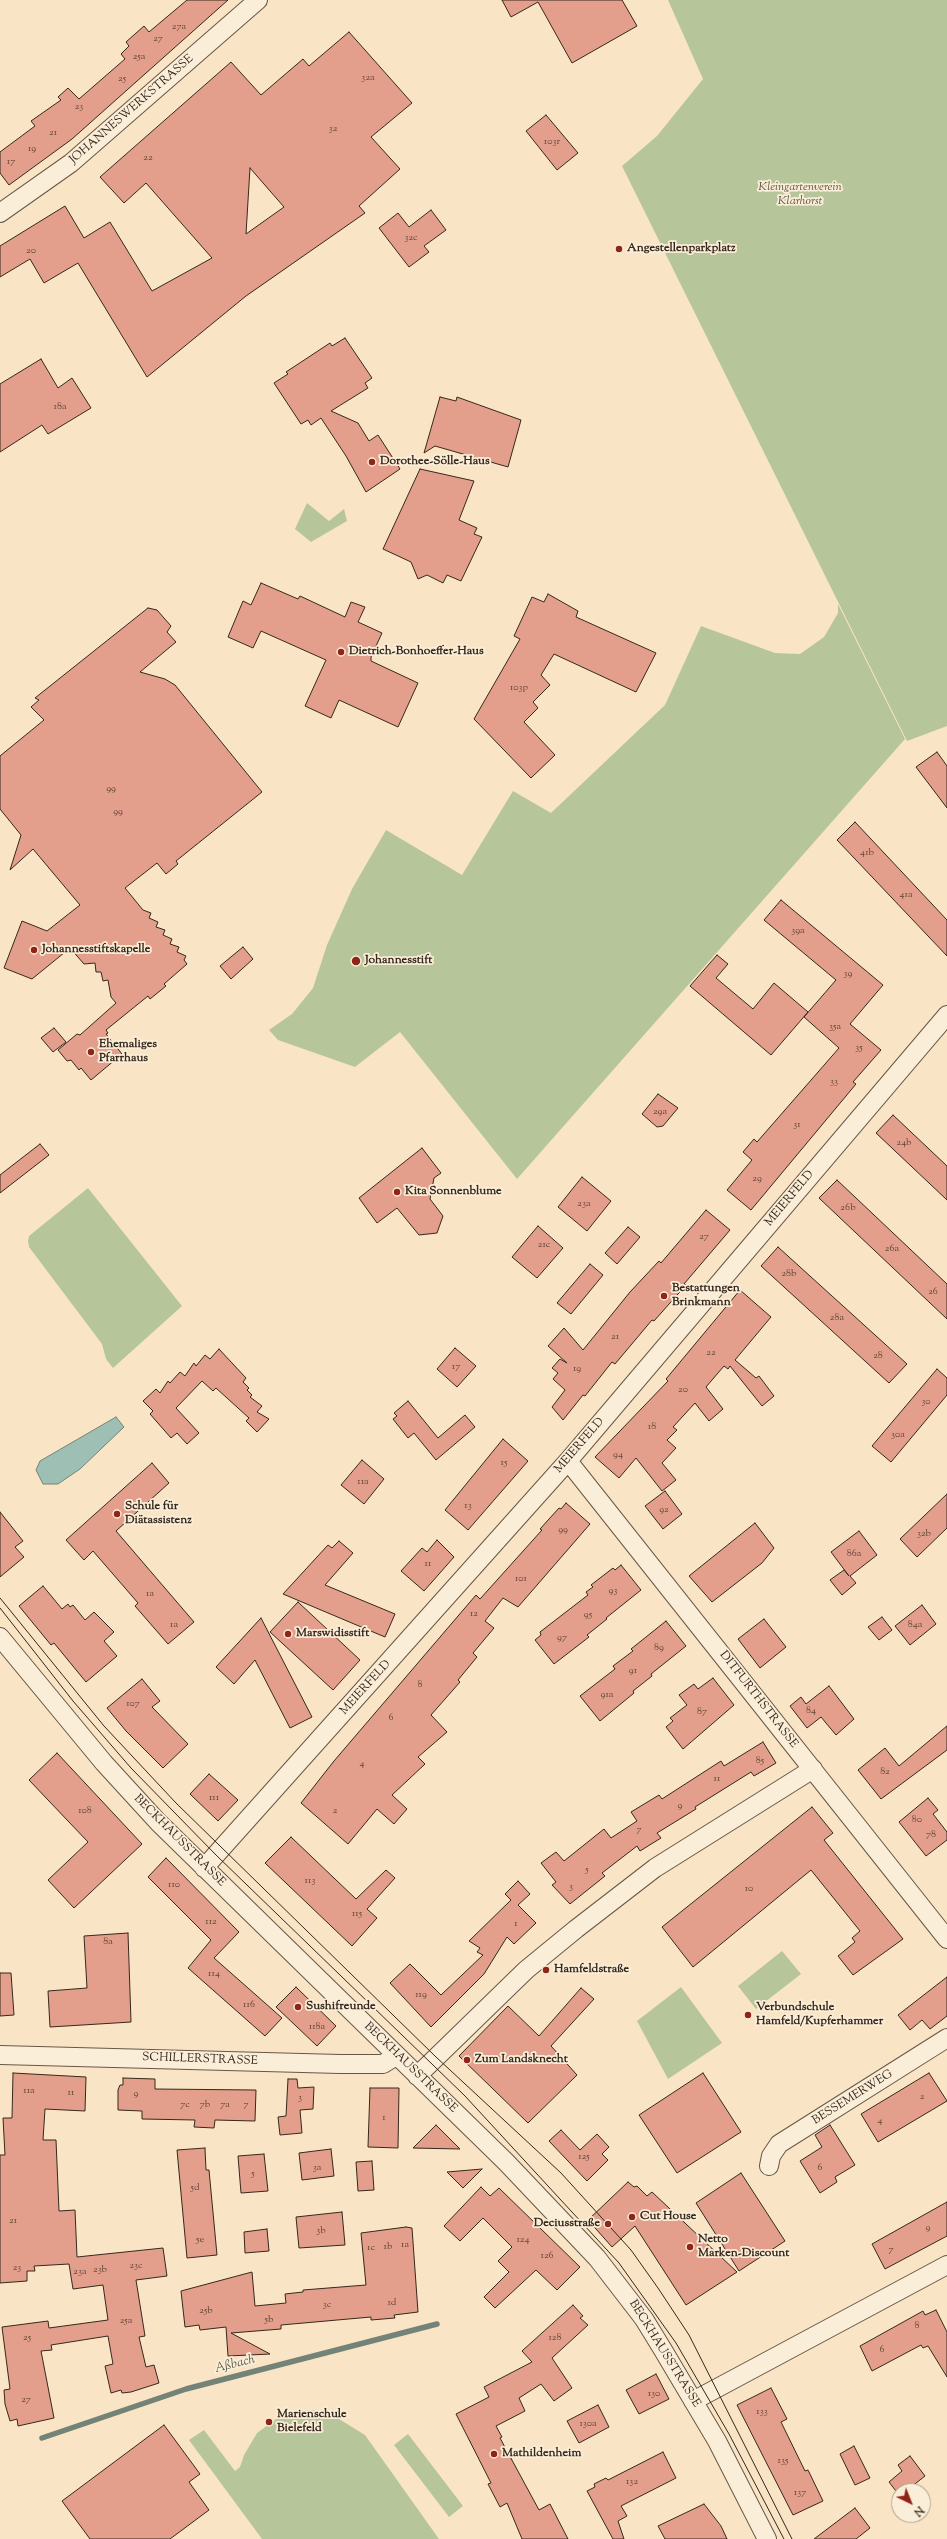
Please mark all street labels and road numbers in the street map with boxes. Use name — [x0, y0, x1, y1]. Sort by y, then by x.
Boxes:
street label: JOHANNESWERKSTRASSE — [67, 52, 197, 168]
street label: MEIERFELD — [762, 1168, 818, 1230]
street label: MEIERFELD — [552, 1415, 608, 1477]
street label: DITFURTHSTRASSE — [716, 1649, 800, 1751]
street label: MEIERFELD — [338, 1658, 394, 1718]
street label: BECKHAUSSTRASSE — [130, 1792, 228, 1890]
street label: BECKHAUSSTRASSE — [360, 2020, 460, 2116]
street label: SCHILLERSTRASSE — [142, 2051, 258, 2069]
street label: BESSEMERWEG — [810, 2067, 896, 2129]
street label: BECKHAUSSTRASSE — [625, 2298, 703, 2410]

